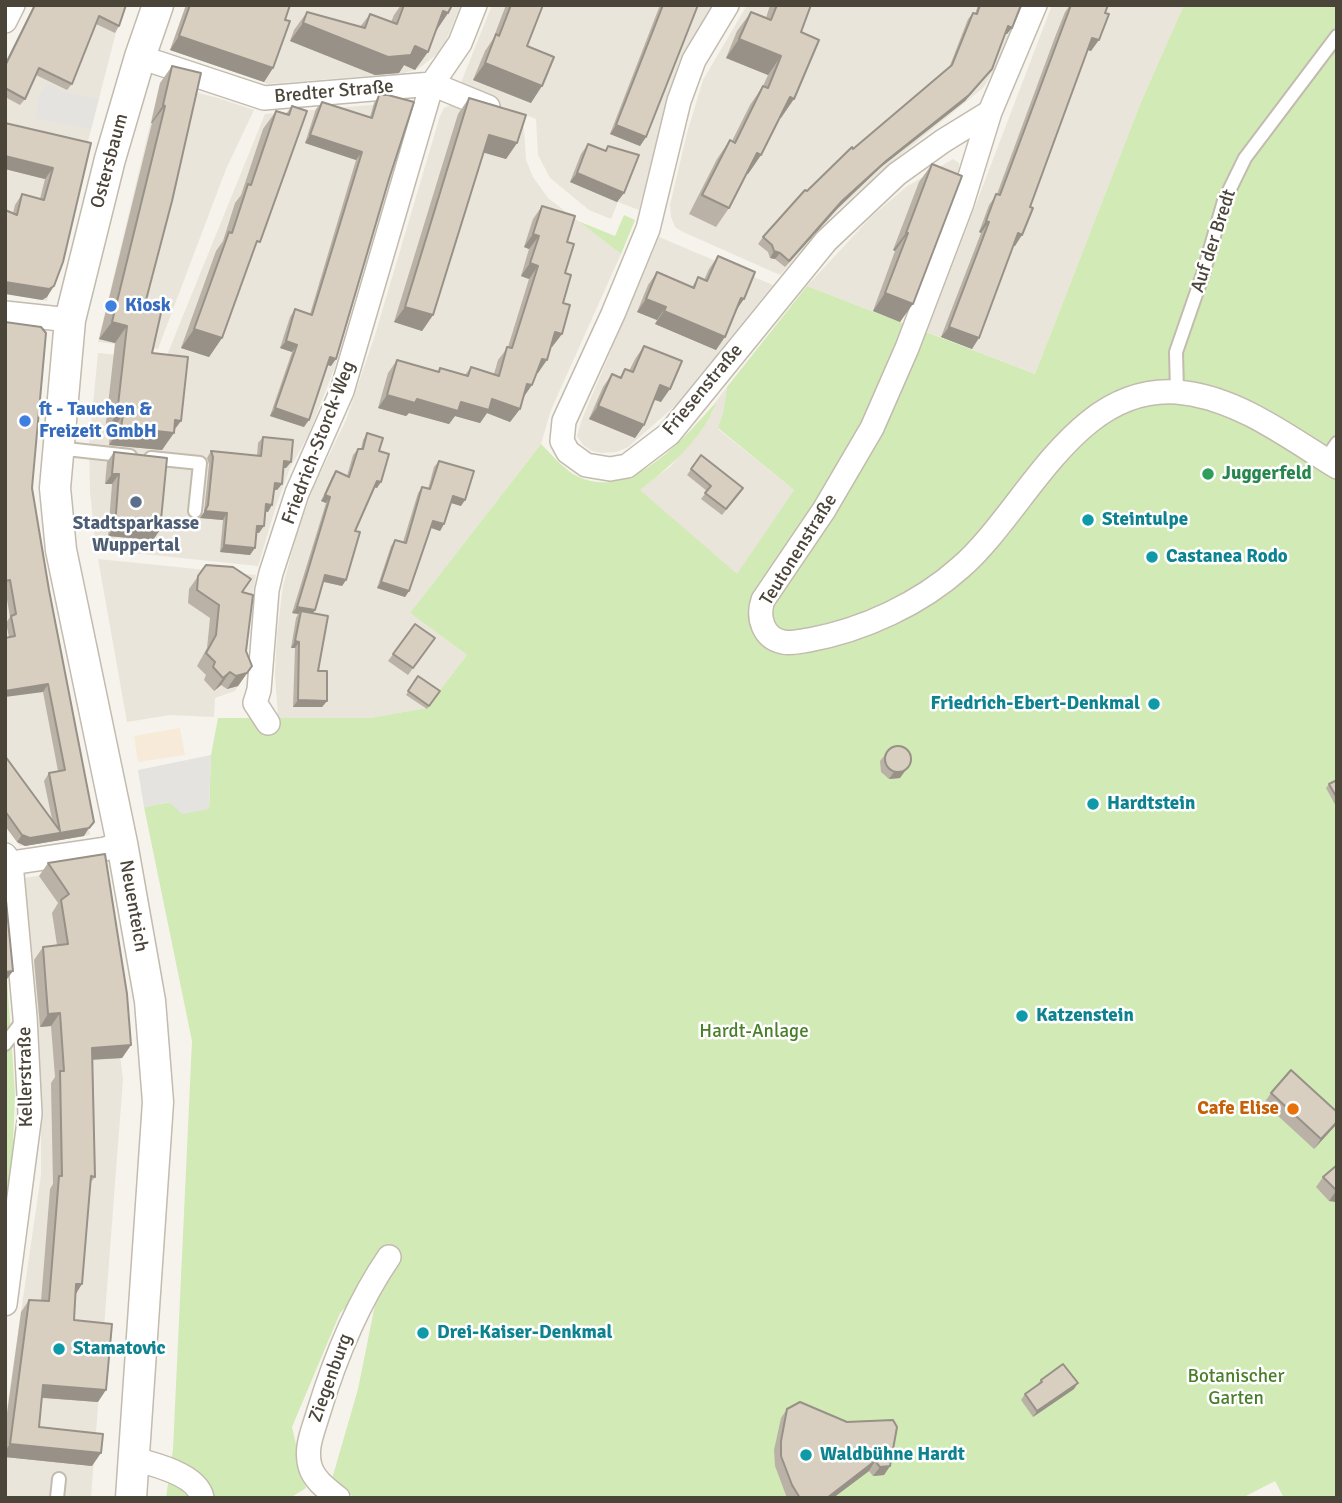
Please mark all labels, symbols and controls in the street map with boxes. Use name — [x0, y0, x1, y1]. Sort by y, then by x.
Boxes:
street label: Bredter Straße — [273, 75, 395, 109]
street label: Ostersbaum — [86, 111, 134, 211]
street label: Auf der Bredt — [1187, 187, 1241, 295]
place label: Kiosk — [125, 295, 171, 317]
marker: Kiosk — [103, 298, 119, 314]
street label: Friesenstraße — [658, 340, 748, 440]
street label: Friedrich-Storck-Weg — [277, 358, 361, 528]
place label: ft - Tauchen & Freizeit GmbH — [39, 399, 157, 443]
marker: ft - Tauchen & Freizeit GmbH — [17, 413, 33, 429]
place label: Juggerfeld — [1222, 463, 1312, 485]
marker: Juggerfeld — [1200, 466, 1216, 482]
street label: Teutonenstraße — [756, 490, 842, 610]
marker: Stadtsparkasse Wuppertal — [128, 494, 144, 510]
place label: Steintulpe — [1102, 509, 1188, 531]
marker: Steintulpe — [1080, 512, 1096, 528]
place label: Stadtsparkasse Wuppertal — [73, 513, 199, 557]
place label: Castanea Rodo — [1166, 546, 1288, 568]
marker: Castanea Rodo — [1144, 549, 1160, 565]
place label: Friedrich-Ebert-Denkmal — [930, 693, 1140, 715]
marker: Friedrich-Ebert-Denkmal — [1146, 696, 1162, 712]
place label: Hardtstein — [1107, 793, 1195, 815]
marker: Hardtstein — [1085, 796, 1101, 812]
street label: Neuenteich — [114, 858, 152, 954]
place label: Katzenstein — [1036, 1005, 1134, 1027]
marker: Katzenstein — [1014, 1008, 1030, 1024]
park label: Hardt-Anlage — [699, 1021, 809, 1043]
street label: Kellerstraße — [14, 1026, 38, 1128]
place label: Cafe Elise — [1197, 1098, 1279, 1120]
marker: Cafe Elise — [1285, 1101, 1301, 1117]
place label: Drei-Kaiser-Denkmal — [437, 1322, 613, 1344]
marker: Drei-Kaiser-Denkmal — [415, 1325, 431, 1341]
street label: Ziegenburg — [304, 1331, 358, 1425]
place label: Stamatovic — [73, 1338, 166, 1360]
marker: Stamatovic — [51, 1341, 67, 1357]
park label: Botanischer Garten — [1187, 1366, 1285, 1410]
place label: Waldbühne Hardt — [820, 1444, 965, 1466]
marker: Waldbühne Hardt — [798, 1447, 814, 1463]

